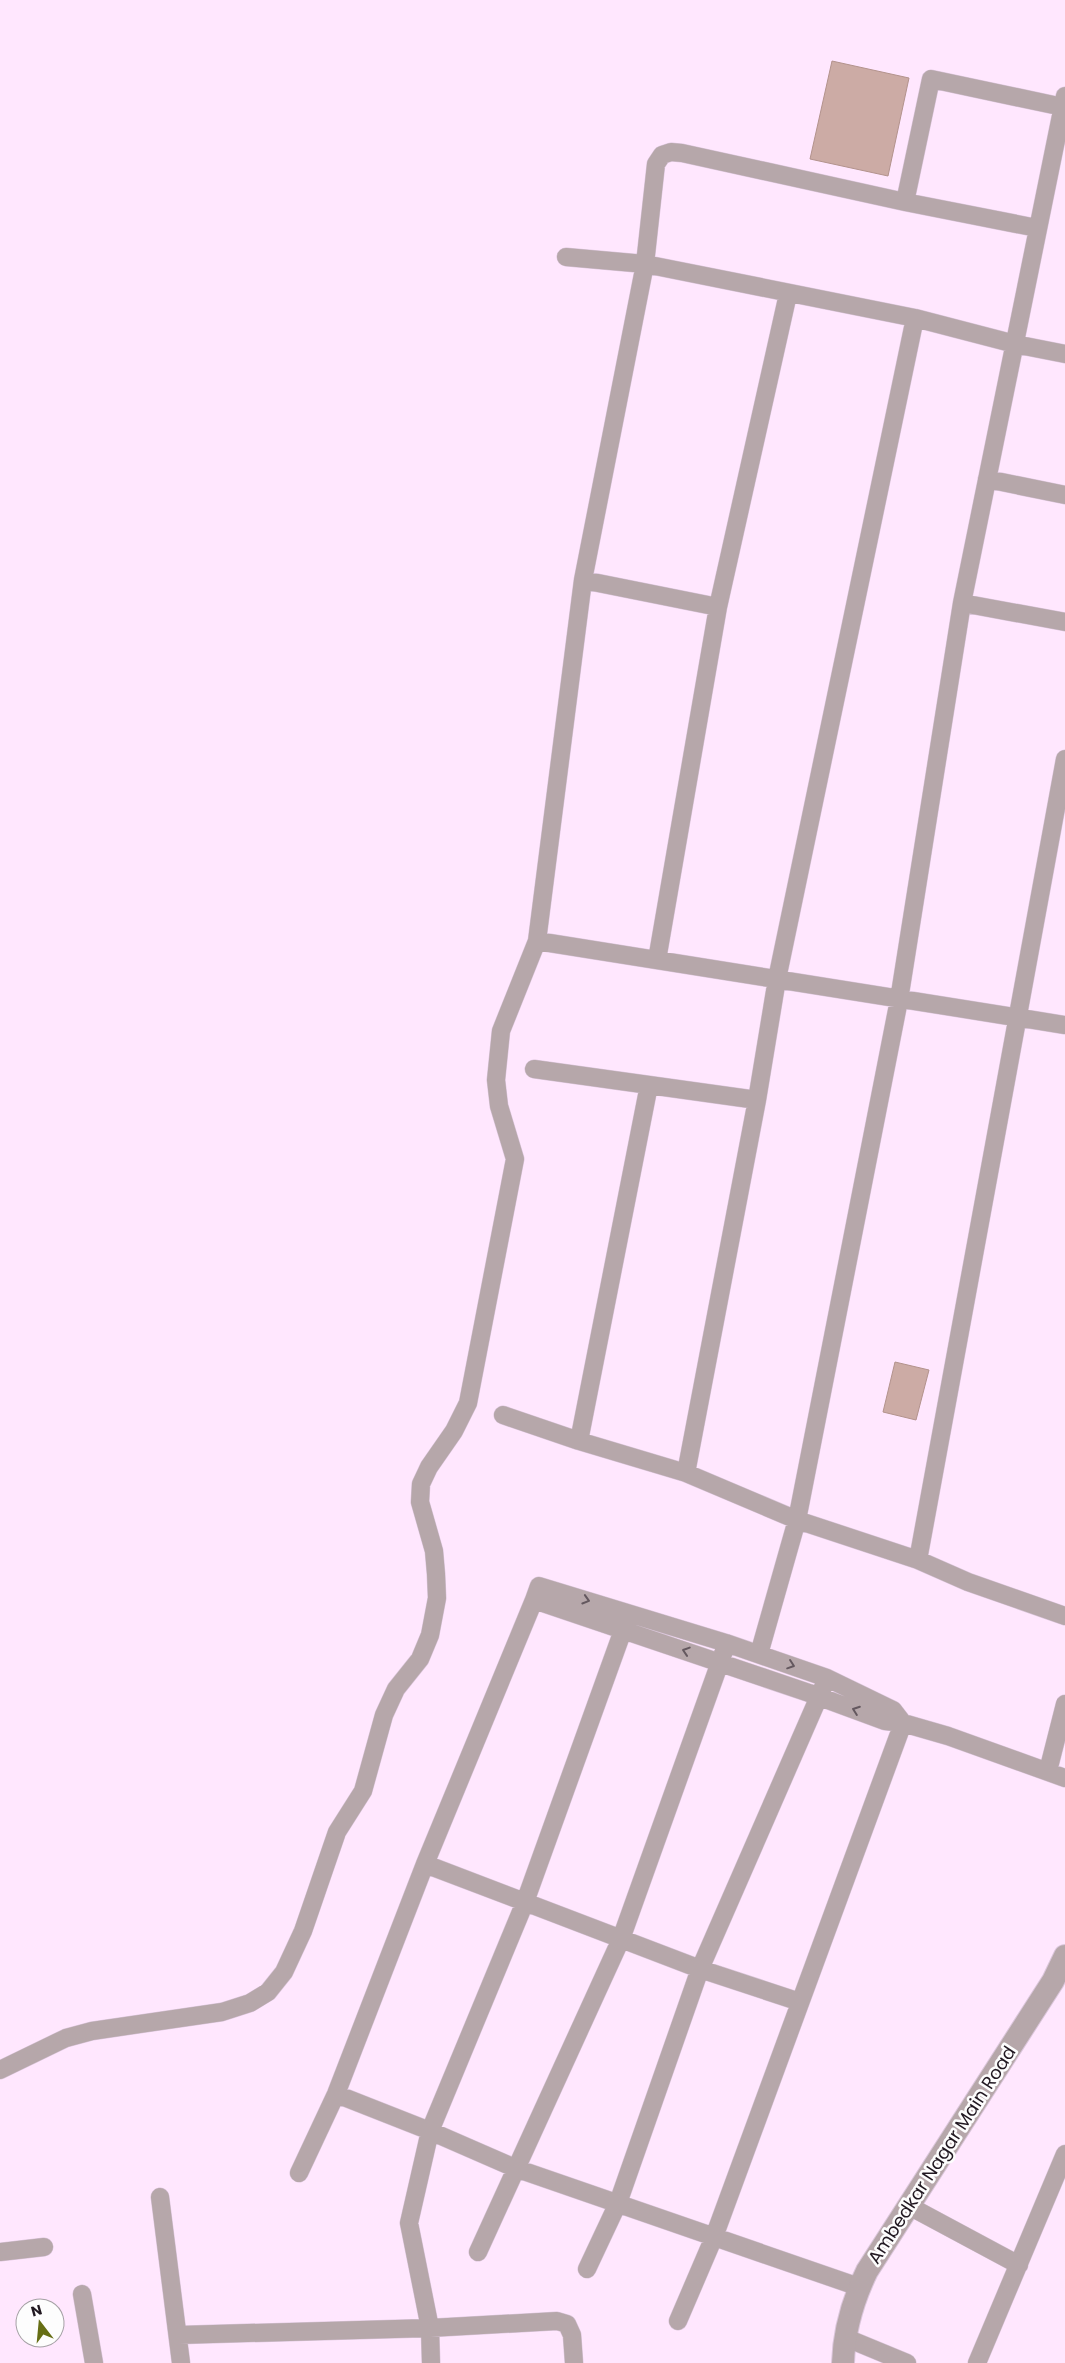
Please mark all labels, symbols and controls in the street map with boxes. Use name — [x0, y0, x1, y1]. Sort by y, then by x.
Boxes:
one-way arrow — [581, 1595, 590, 1605]
one-way arrow — [682, 1647, 691, 1657]
one-way arrow — [786, 1659, 795, 1669]
one-way arrow — [852, 1706, 861, 1716]
street label: Ambedkar Nagar Main Road — [862, 2041, 1022, 2268]
north arrow — [15, 2298, 65, 2348]
text: N — [29, 2299, 44, 2322]

